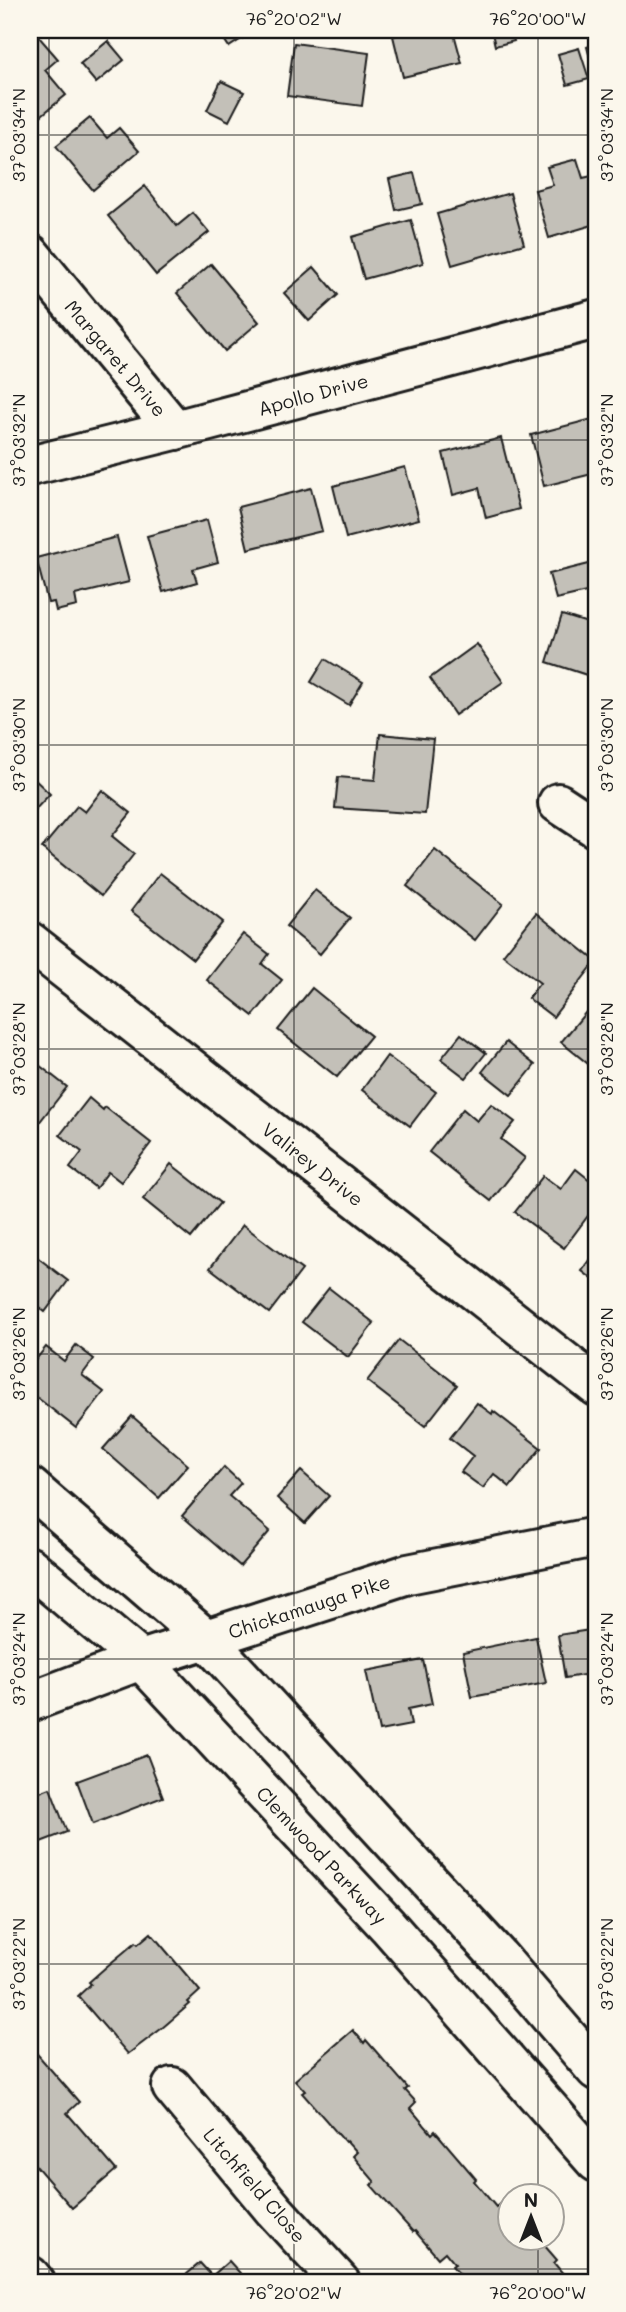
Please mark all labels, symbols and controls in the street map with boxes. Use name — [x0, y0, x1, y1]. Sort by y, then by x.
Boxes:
text: 76°20'02"W — [246, 6, 342, 30]
text: 76°20'00"W — [489, 6, 587, 30]
text: 37°03'34"N — [6, 88, 30, 182]
text: 37°03'34"N — [594, 88, 618, 182]
street label: Margaret Drive — [60, 294, 172, 422]
street label: Apollo Drive — [255, 367, 371, 421]
text: 37°03'32"N — [6, 393, 30, 487]
text: 37°03'32"N — [594, 393, 618, 487]
text: 37°03'30"N — [6, 698, 30, 792]
text: 37°03'30"N — [594, 698, 618, 792]
text: 37°03'28"N — [6, 1002, 30, 1096]
text: 37°03'28"N — [594, 1002, 618, 1096]
street label: Valirey Drive — [257, 1117, 369, 1211]
text: 37°03'26"N — [6, 1307, 30, 1401]
text: 37°03'26"N — [594, 1307, 618, 1401]
street label: Chickamauga Pike — [225, 1568, 393, 1644]
text: 37°03'24"N — [6, 1612, 30, 1706]
text: 37°03'24"N — [594, 1612, 618, 1706]
street label: Clemwood Parkway — [251, 1781, 393, 1929]
text: 37°03'22"N — [6, 1918, 30, 2010]
text: 37°03'22"N — [594, 1918, 618, 2010]
street label: Litchfield Close — [198, 2122, 312, 2248]
north arrow — [496, 2182, 566, 2252]
text: N — [524, 2187, 538, 2212]
text: 76°20'02"W — [246, 2280, 342, 2304]
text: 76°20'00"W — [489, 2280, 587, 2304]

